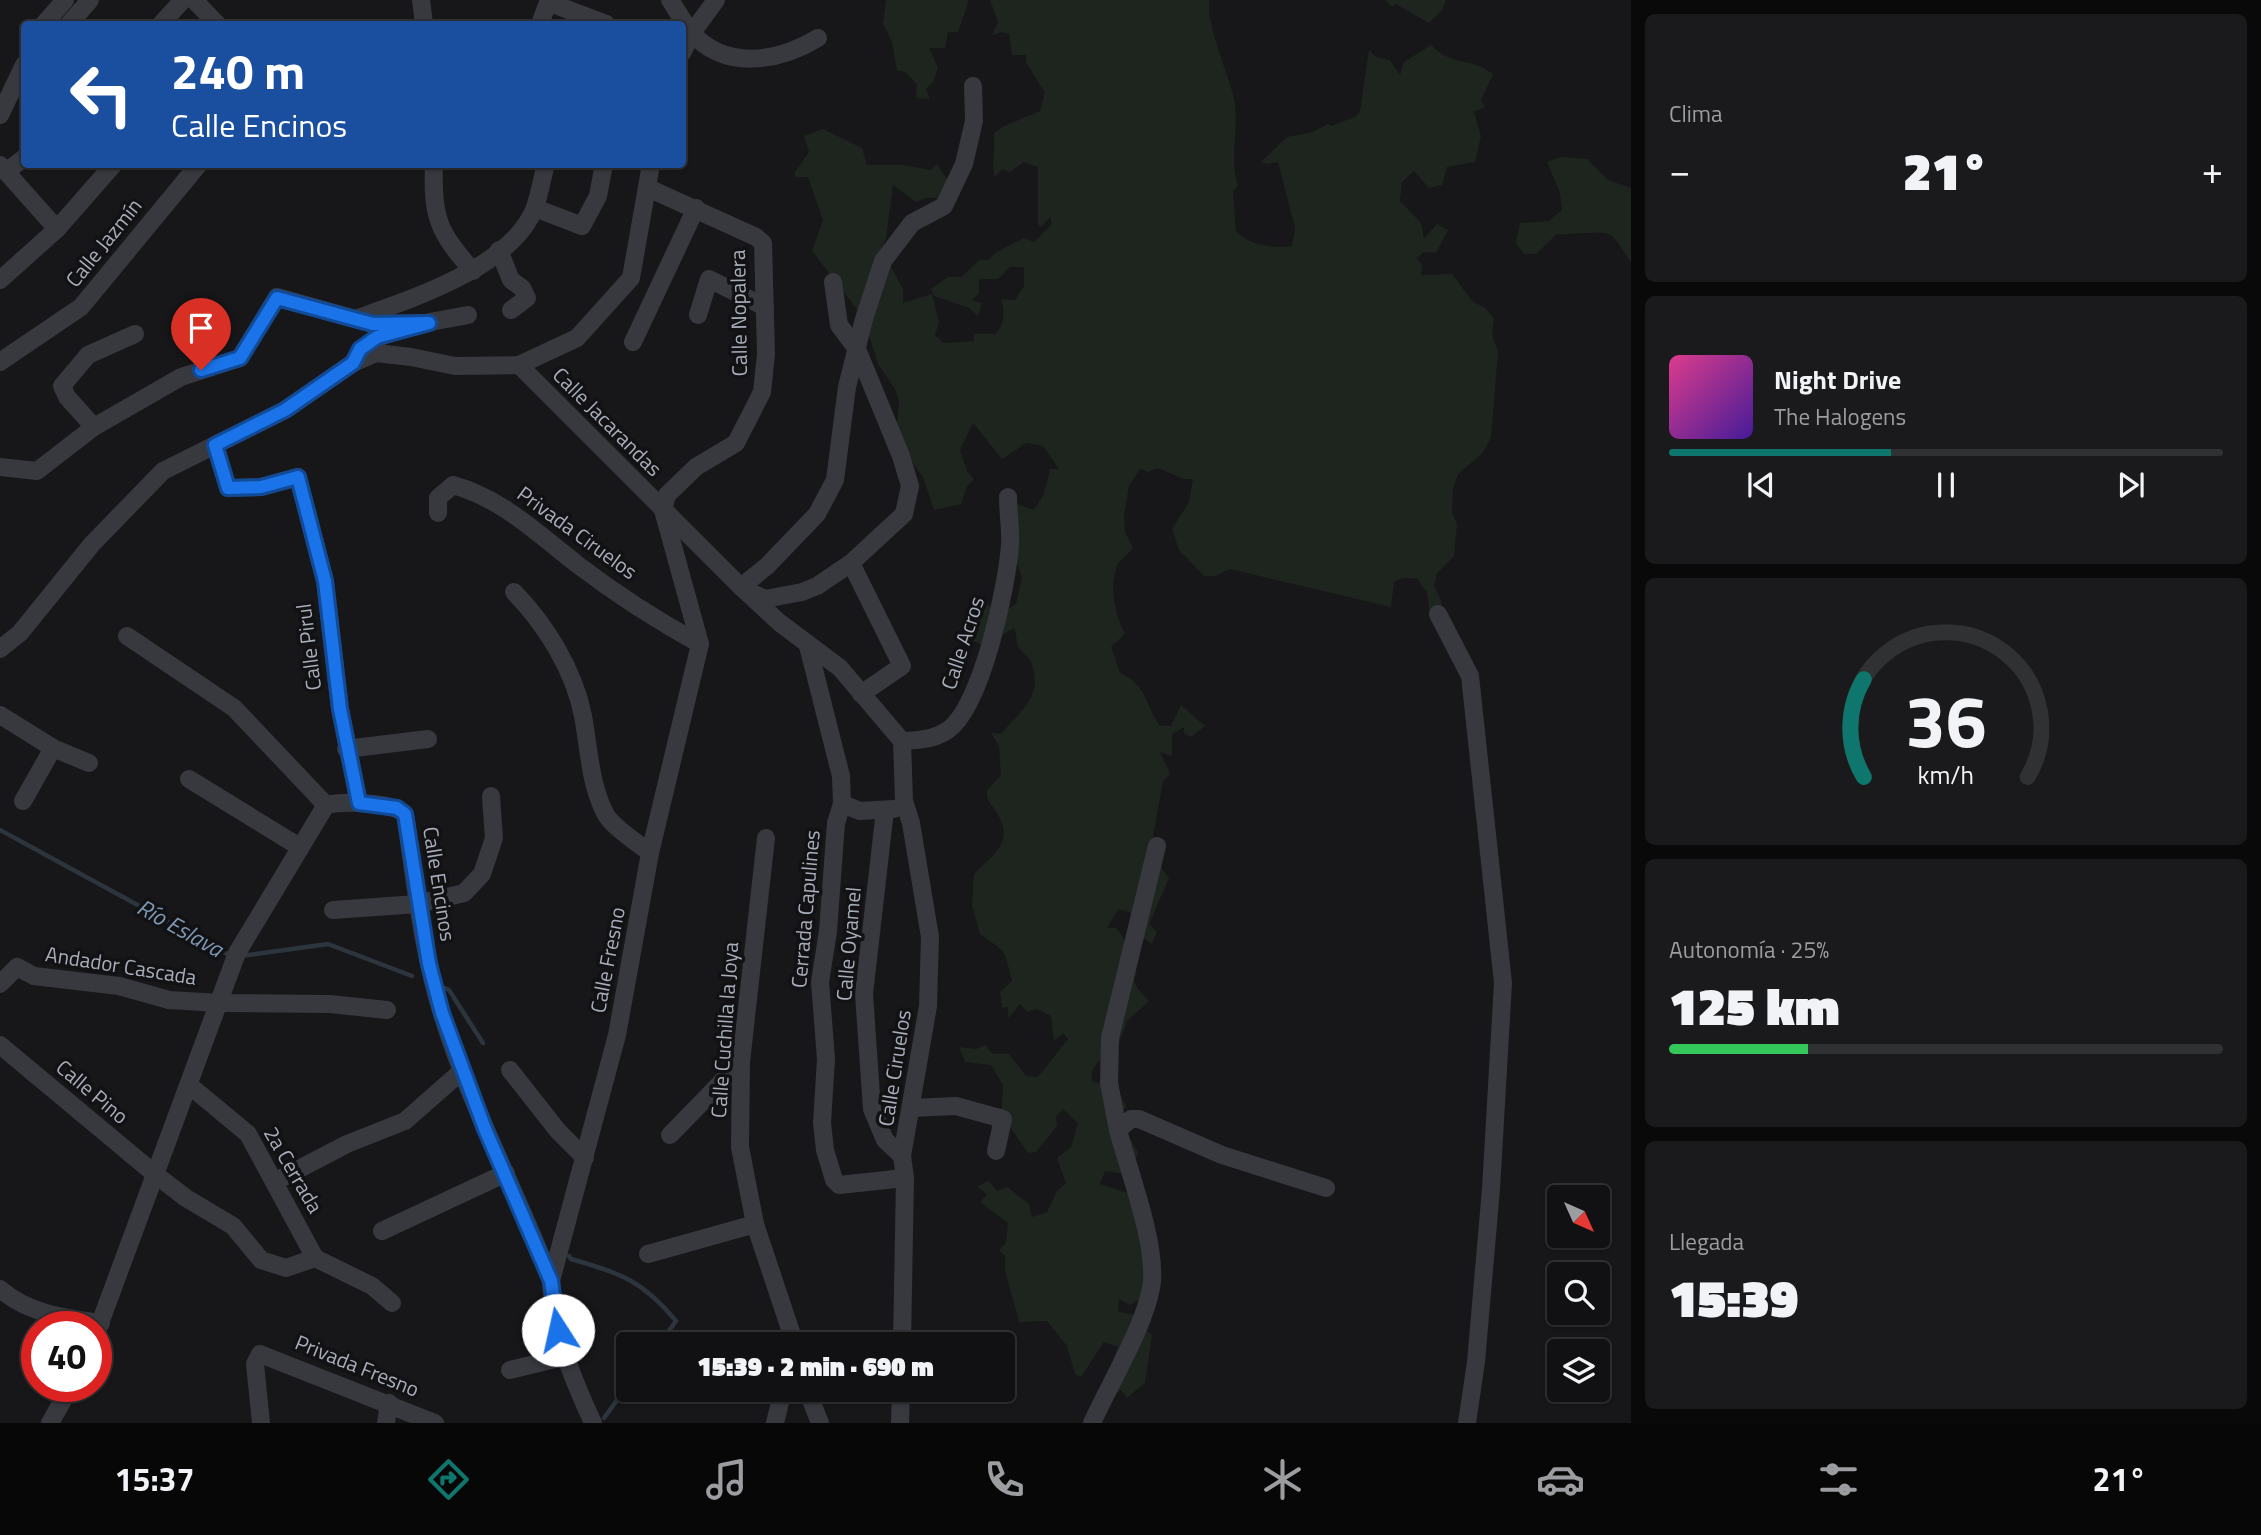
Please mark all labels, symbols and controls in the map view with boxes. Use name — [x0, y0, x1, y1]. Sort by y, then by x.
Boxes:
text: 240 m — [171, 33, 305, 108]
icon: left — [56, 49, 147, 140]
text: Clima — [1669, 96, 1723, 131]
text: Calle Encinos — [171, 101, 347, 149]
text: 21° — [1903, 131, 1989, 210]
text: − — [1669, 141, 1690, 199]
text: + — [2202, 141, 2223, 199]
street label: Calle Jazmín — [57, 191, 149, 294]
street label: Calle Nopalera — [721, 249, 755, 377]
pin — [171, 298, 231, 370]
icon: arrive — [182, 309, 220, 347]
street label: Calle Jacarandas — [546, 359, 670, 483]
text: Night Drive — [1774, 360, 1901, 399]
text: The Halogens — [1774, 399, 1906, 434]
icon: previous — [1742, 466, 1780, 504]
icon: pause — [1927, 466, 1965, 504]
icon: next — [2112, 466, 2150, 504]
street label: Privada Ciruelos — [511, 478, 644, 587]
street label: Calle Acros — [932, 592, 992, 693]
street label: Calle Pirul — [287, 602, 329, 692]
text: 36 — [1905, 666, 1987, 776]
text: km/h — [1918, 756, 1974, 794]
street label: Calle Encinos — [415, 824, 465, 943]
street label: Cerrada Capulines — [782, 829, 828, 989]
street label: Calle Oyamel — [827, 886, 869, 1002]
water label: Río Eslava — [131, 890, 231, 966]
street label: Calle Fresno — [581, 904, 633, 1016]
text: Autonomía · 25% — [1669, 932, 1829, 967]
street label: Andador Cascada — [43, 937, 199, 993]
street label: Calle Cuchilla la Joya — [702, 940, 746, 1119]
text: 125 km — [1669, 966, 1840, 1045]
street label: Calle Ciruelos — [869, 1007, 919, 1128]
street label: Calle Pino — [49, 1051, 136, 1131]
street label: 2a Cerrada — [256, 1120, 332, 1219]
north arrow — [1547, 1185, 1610, 1248]
map controls — [1547, 1185, 1610, 1402]
text: Llegada — [1669, 1224, 1744, 1259]
text: 15:39 — [1669, 1258, 1798, 1337]
button: search — [1547, 1262, 1610, 1325]
position arrow — [521, 1293, 595, 1367]
speed limit sign: 40 — [21, 1311, 112, 1402]
street label: Privada Fresno — [290, 1326, 424, 1405]
button: layers — [1547, 1339, 1610, 1402]
text: 15:39 · 2 min · 690 m — [697, 1347, 934, 1386]
text: 15:37 — [115, 1455, 194, 1503]
icon: directions — [424, 1455, 473, 1504]
icon: music — [702, 1455, 751, 1504]
icon: phone — [980, 1455, 1029, 1504]
icon: climate — [1258, 1455, 1307, 1504]
icon: car — [1536, 1455, 1585, 1504]
icon: filters — [1814, 1455, 1863, 1504]
text: 21° — [2093, 1455, 2146, 1503]

